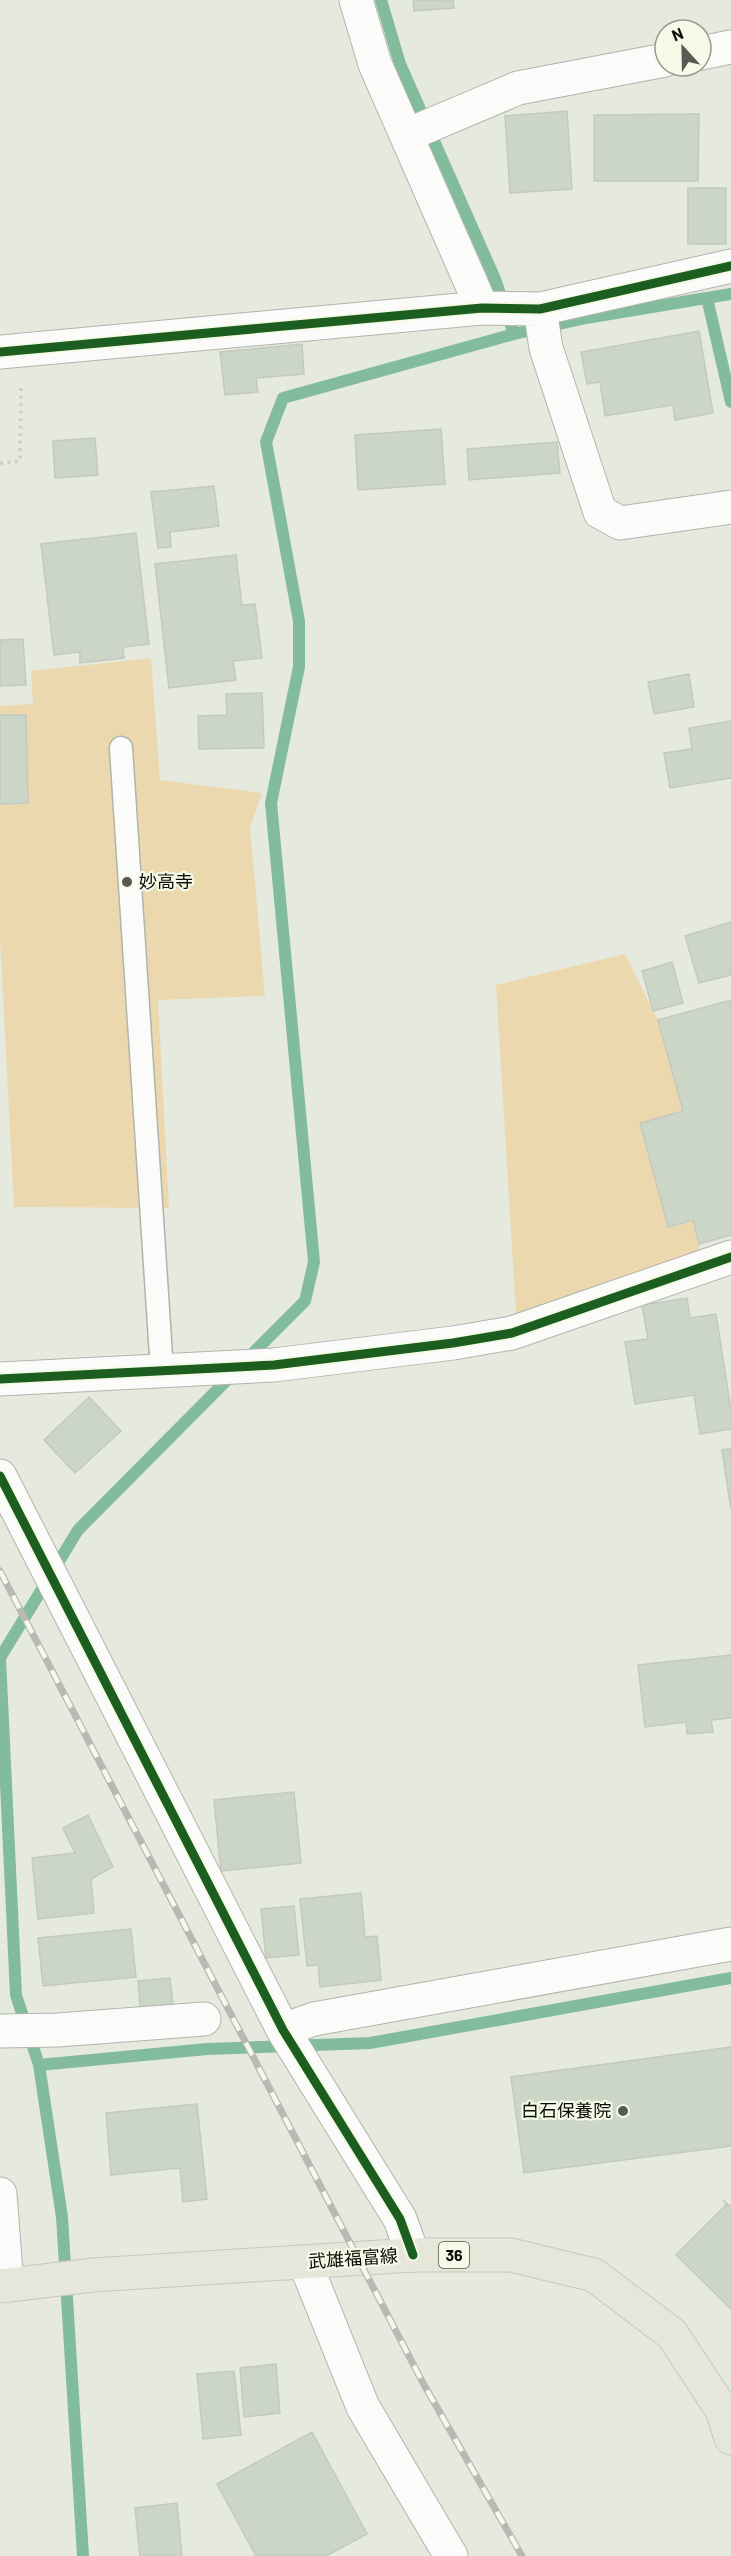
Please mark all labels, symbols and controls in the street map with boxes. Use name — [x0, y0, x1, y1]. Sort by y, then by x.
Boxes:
north arrow — [653, 18, 713, 78]
text: N — [669, 23, 686, 44]
place label: 妙高寺 — [139, 870, 193, 892]
marker: 妙高寺 — [120, 875, 134, 889]
place label: 白石保養院 — [521, 2099, 611, 2121]
marker: 白石保養院 — [616, 2104, 630, 2118]
road number: 36 — [439, 2242, 469, 2268]
street label: 武雄福富線 — [307, 2244, 399, 2272]

